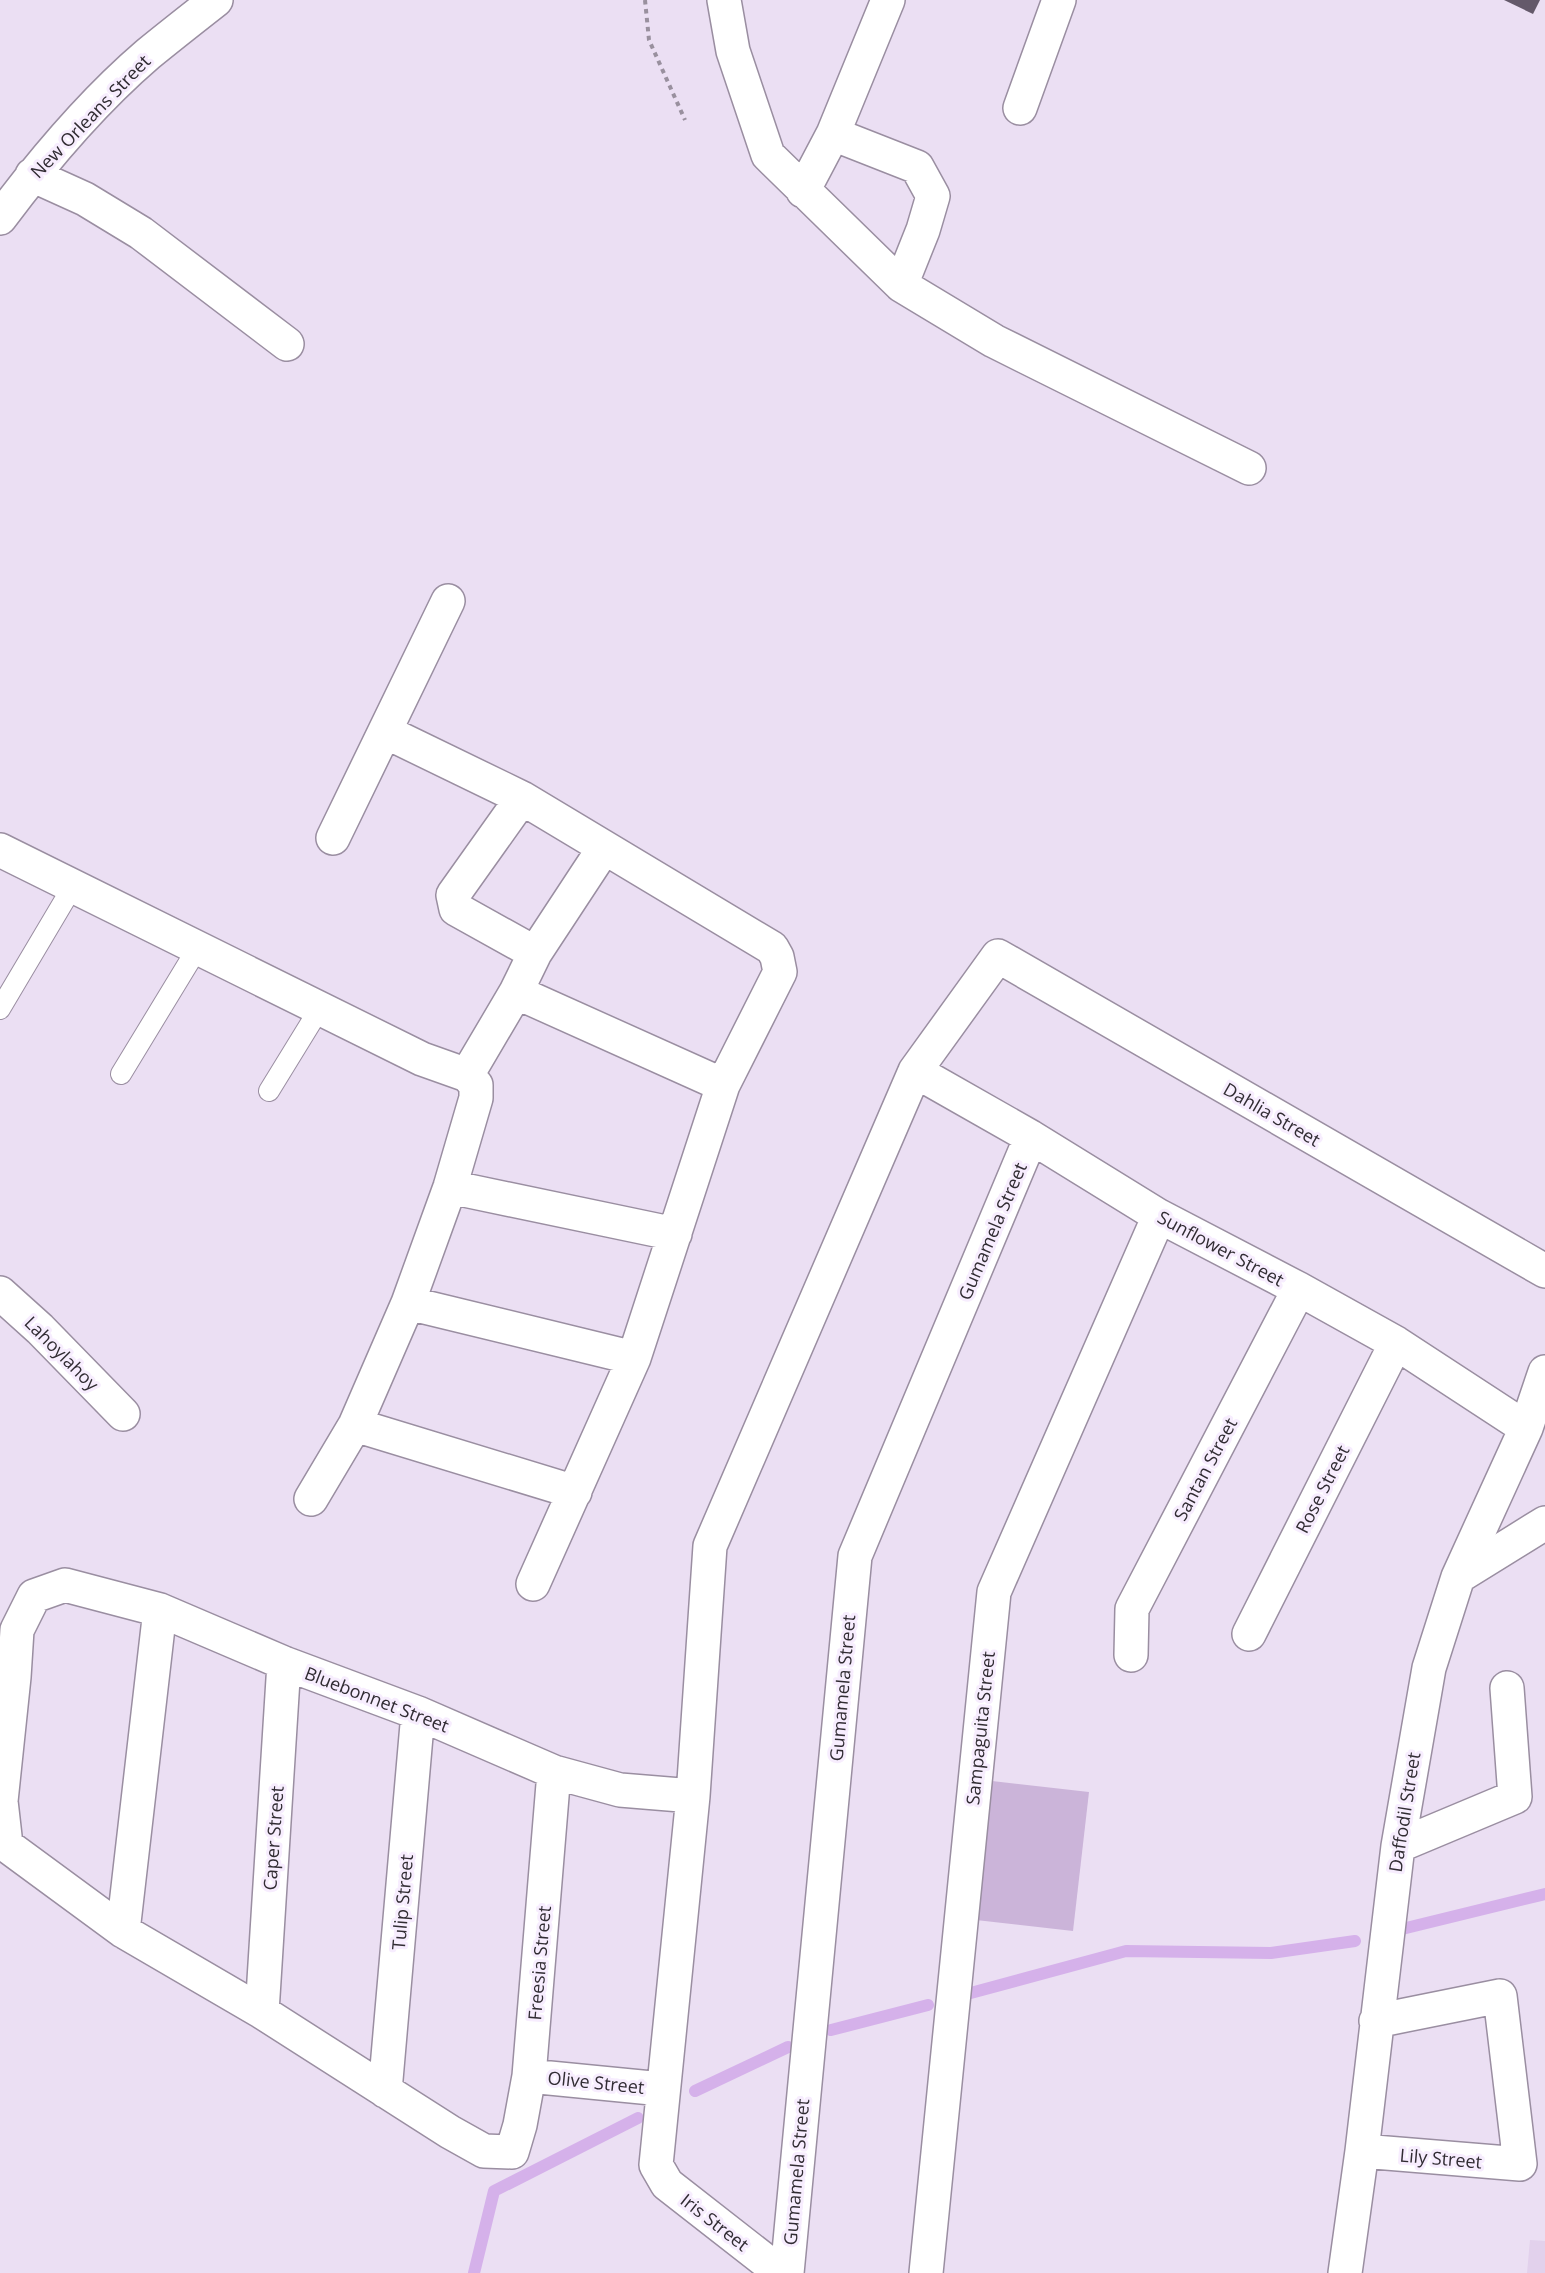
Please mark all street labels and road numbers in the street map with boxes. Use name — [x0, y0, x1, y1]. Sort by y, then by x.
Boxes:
street label: New Orleans Street — [25, 49, 155, 183]
street label: Dahlia Street — [1219, 1077, 1325, 1151]
street label: Gumamela Street — [952, 1159, 1032, 1303]
street label: Sunflower Street — [1154, 1205, 1288, 1291]
street label: Lahoylahoy — [20, 1311, 105, 1396]
street label: Santan Street — [1168, 1413, 1242, 1525]
street label: Rose Street — [1290, 1441, 1354, 1537]
street label: Gumamela Street — [824, 1614, 860, 1762]
street label: Sampaguita Street — [960, 1650, 1000, 1806]
street label: Bluebonnet Street — [301, 1660, 453, 1738]
street label: Daffodil Street — [1383, 1750, 1425, 1874]
street label: Caper Street — [257, 1785, 289, 1891]
street label: Tulip Street — [386, 1853, 418, 1951]
street label: Freesia Street — [522, 1905, 556, 2021]
street label: Olive Street — [546, 2065, 646, 2099]
street label: Gumamela Street — [778, 2098, 814, 2246]
street label: Lily Street — [1399, 2142, 1483, 2174]
street label: Iris Street — [676, 2188, 754, 2256]

